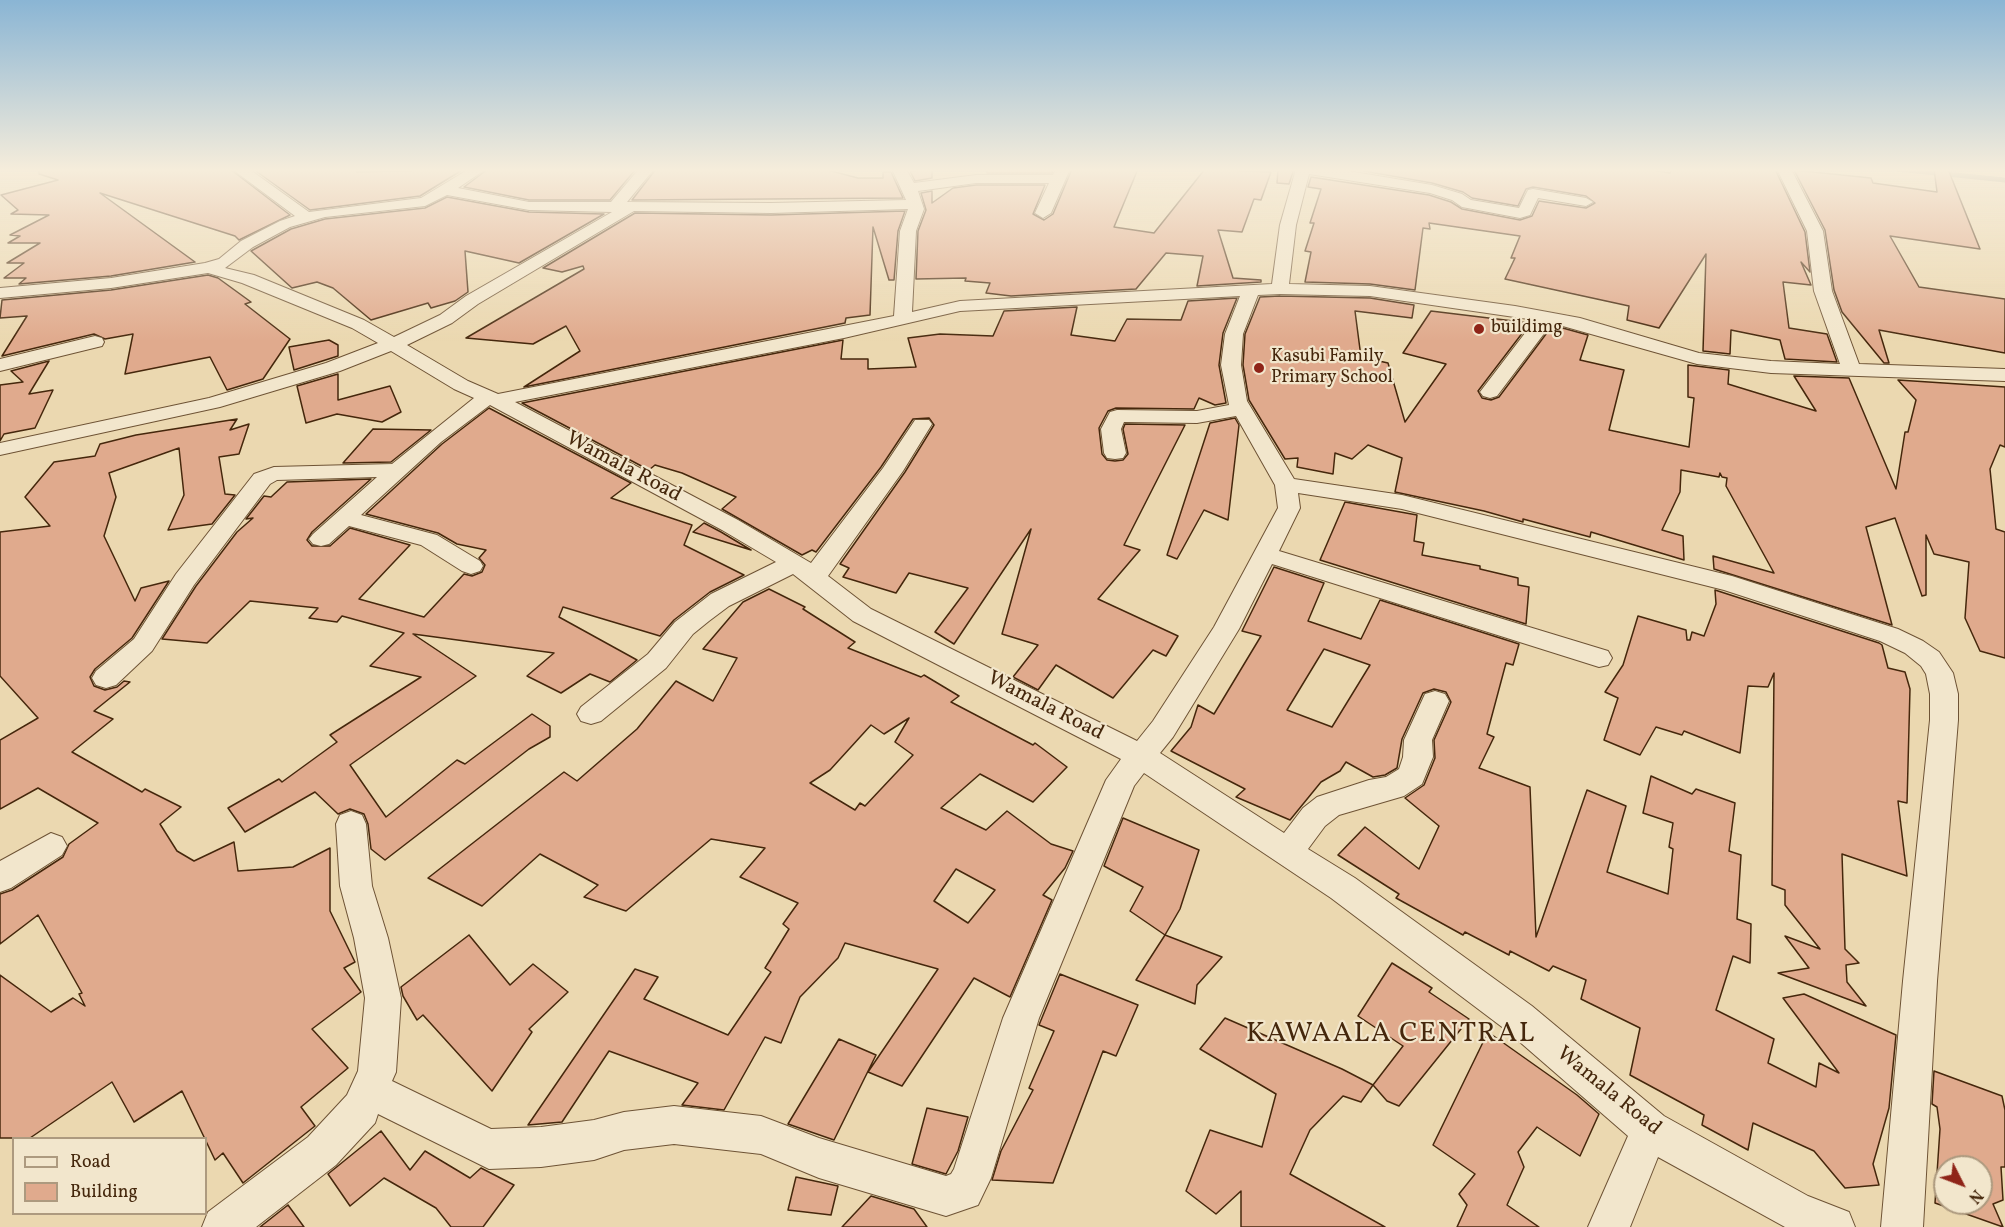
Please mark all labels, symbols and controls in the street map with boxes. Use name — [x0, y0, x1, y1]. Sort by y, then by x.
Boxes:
place label: buildimg — [1491, 318, 1562, 340]
marker: buildimg — [1472, 322, 1486, 336]
place label: Kasubi Family Primary School — [1271, 347, 1393, 389]
marker: Kasubi Family Primary School — [1252, 361, 1266, 375]
street label: Wamala Road — [561, 427, 685, 509]
street label: Wamala Road — [983, 667, 1107, 747]
district label: KAWAALA CENTRAL — [1246, 1019, 1536, 1053]
street label: Wamala Road — [1551, 1042, 1665, 1142]
legend — [12, 1137, 207, 1215]
text: Road — [70, 1150, 111, 1175]
north arrow — [1933, 1155, 1993, 1215]
text: Building — [70, 1180, 138, 1205]
text: N — [1963, 1184, 1987, 1207]

